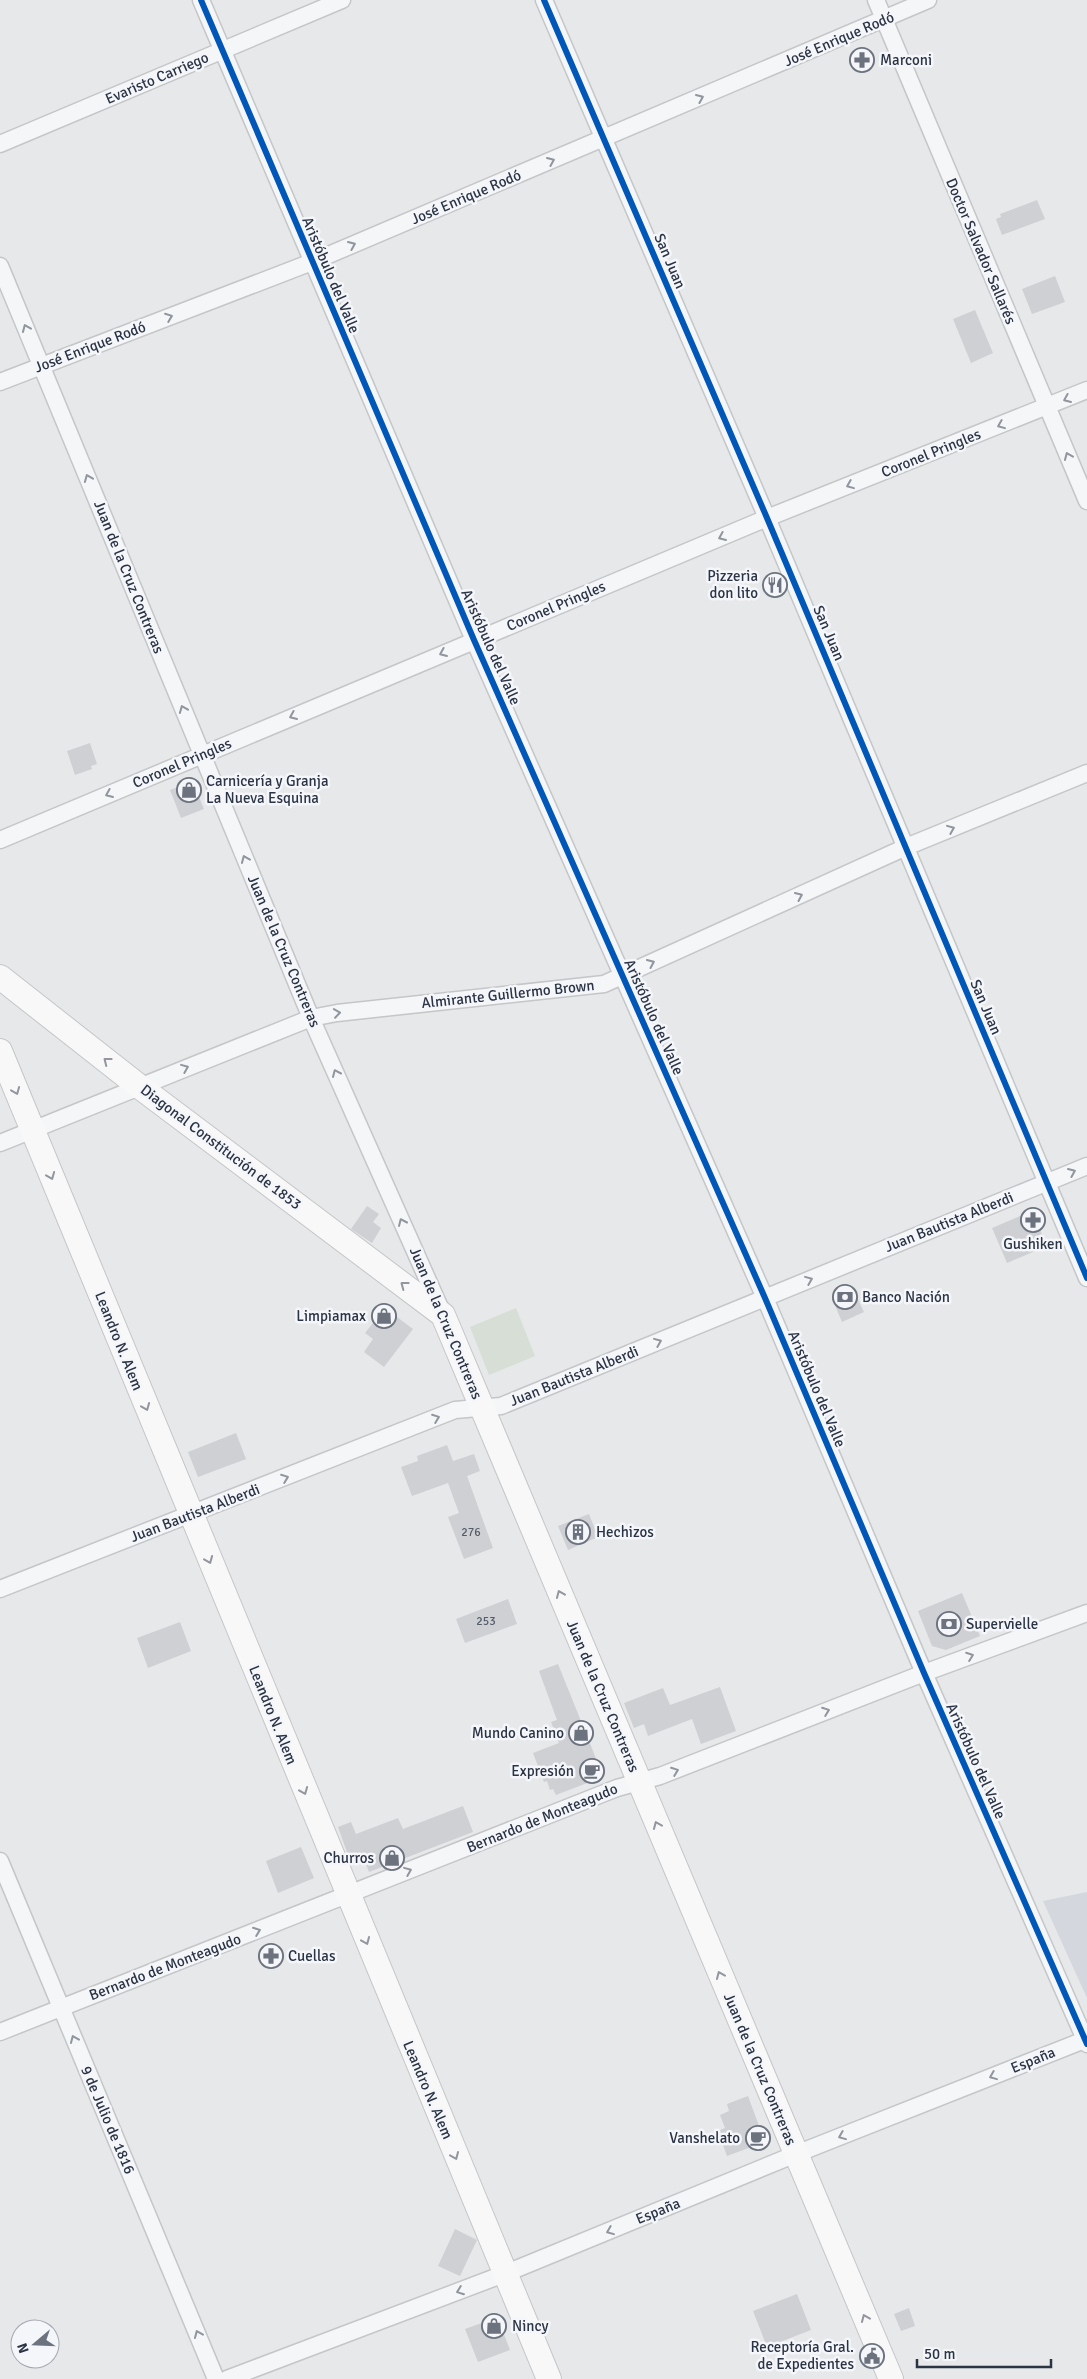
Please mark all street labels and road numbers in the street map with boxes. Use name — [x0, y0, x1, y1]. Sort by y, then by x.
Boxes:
street label: José Enrique Rodó — [781, 8, 897, 70]
street label: Evaristo Carriego — [103, 48, 212, 108]
street label: José Enrique Rodó — [408, 166, 524, 228]
street label: Doctor Salvador Sallarés — [942, 175, 1020, 327]
street label: Aristóbulo del Valle — [298, 214, 364, 336]
street label: San Juan — [650, 231, 690, 291]
street label: José Enrique Rodó — [32, 317, 148, 376]
street label: Coronel Pringles — [879, 425, 984, 481]
street label: Juan de la Cruz Contreras — [90, 498, 168, 657]
street label: Coronel Pringles — [504, 577, 609, 635]
street label: Aristóbulo del Valle — [457, 586, 525, 708]
street label: San Juan — [809, 603, 849, 663]
street label: Coronel Pringles — [130, 734, 235, 792]
street label: Juan de la Cruz Contreras — [244, 872, 324, 1030]
street label: Aristóbulo del Valle — [620, 956, 688, 1078]
street label: Almirante Guillermo Brown — [421, 976, 595, 1012]
street label: San Juan — [966, 977, 1006, 1037]
street label: Diagonal Constitución de 1853 — [137, 1081, 305, 1213]
street label: Juan Bautista Alberdi — [882, 1188, 1016, 1256]
street label: Juan de la Cruz Contreras — [406, 1244, 486, 1402]
street label: Leandro N. Alem — [91, 1289, 147, 1393]
street label: Aristóbulo del Valle — [784, 1328, 850, 1450]
street label: Juan Bautista Alberdi — [507, 1342, 641, 1410]
street label: Juan Bautista Alberdi — [128, 1480, 262, 1546]
street label: Juan de la Cruz Contreras — [563, 1617, 643, 1775]
street label: Leandro N. Alem — [245, 1663, 301, 1767]
street label: Aristóbulo del Valle — [942, 1700, 1010, 1822]
street label: Bernardo de Monteagudo — [464, 1779, 620, 1857]
street label: Bernardo de Monteagudo — [87, 1930, 244, 2004]
street label: Juan de la Cruz Contreras — [720, 1990, 800, 2148]
street label: Leandro N. Alem — [399, 2038, 457, 2142]
street label: España — [1008, 2043, 1058, 2077]
street label: 9 de Julio de 1816 — [77, 2063, 139, 2177]
street label: España — [633, 2194, 683, 2228]

